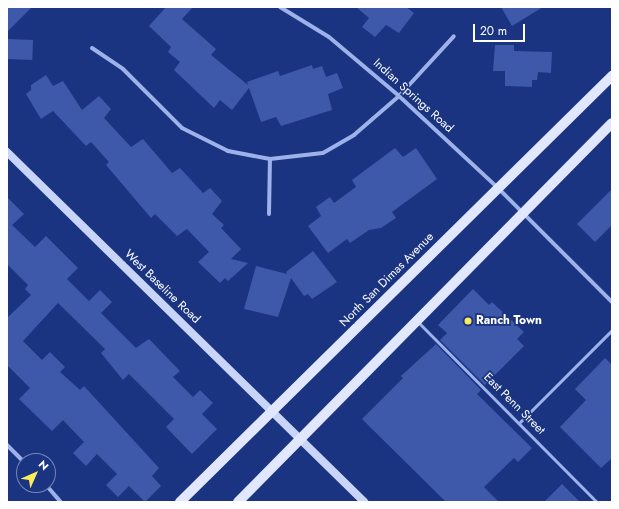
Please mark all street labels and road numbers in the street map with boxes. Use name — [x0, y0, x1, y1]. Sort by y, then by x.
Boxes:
street label: Indian Springs Road — [370, 56, 456, 136]
street label: North San Dimas Avenue — [337, 230, 437, 330]
street label: West Baseline Road — [121, 247, 203, 327]
street label: East Penn Street — [480, 370, 548, 438]

